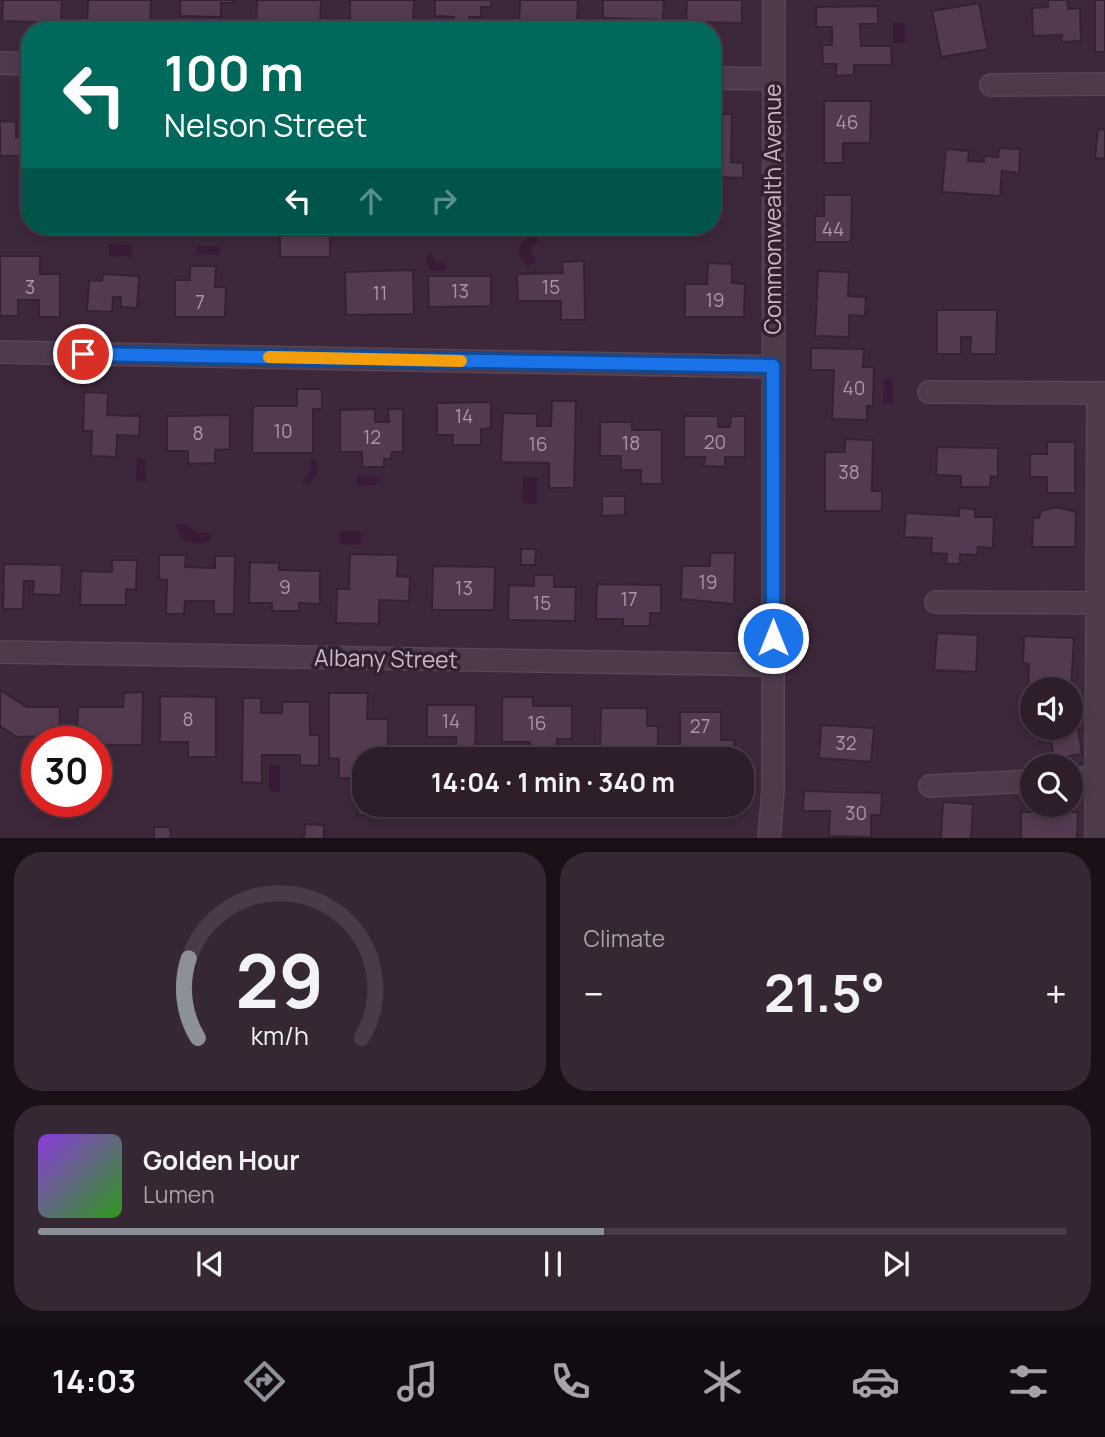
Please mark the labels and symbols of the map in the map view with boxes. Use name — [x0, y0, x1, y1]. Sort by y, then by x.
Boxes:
street label: Commonwealth Avenue — [756, 83, 788, 335]
house number: 46 — [836, 109, 859, 135]
house number: 44 — [822, 216, 844, 242]
house number: 3 — [25, 274, 35, 300]
house number: 15 — [542, 274, 560, 300]
house number: 13 — [451, 278, 469, 304]
house number: 11 — [373, 280, 387, 306]
house number: 19 — [705, 287, 725, 313]
house number: 7 — [195, 289, 205, 315]
pin — [53, 324, 113, 384]
house number: 40 — [843, 375, 865, 401]
house number: 14 — [455, 403, 473, 429]
house number: 10 — [273, 418, 293, 444]
house number: 8 — [192, 420, 204, 446]
house number: 12 — [363, 424, 381, 450]
house number: 20 — [704, 429, 726, 455]
house number: 18 — [622, 430, 640, 456]
house number: 16 — [528, 431, 548, 457]
house number: 38 — [838, 459, 860, 485]
house number: 19 — [698, 569, 718, 595]
house number: 9 — [279, 574, 291, 600]
house number: 13 — [455, 575, 473, 601]
house number: 17 — [621, 586, 637, 612]
house number: 15 — [533, 590, 551, 616]
position arrow — [736, 601, 810, 675]
street label: Albany Street — [314, 641, 458, 675]
house number: 8 — [182, 706, 194, 732]
house number: 14 — [442, 708, 460, 734]
house number: 16 — [527, 710, 547, 736]
house number: 27 — [690, 713, 710, 739]
speed limit sign: 30 — [21, 726, 112, 817]
house number: 32 — [835, 730, 857, 756]
house number: 30 — [845, 800, 867, 826]

